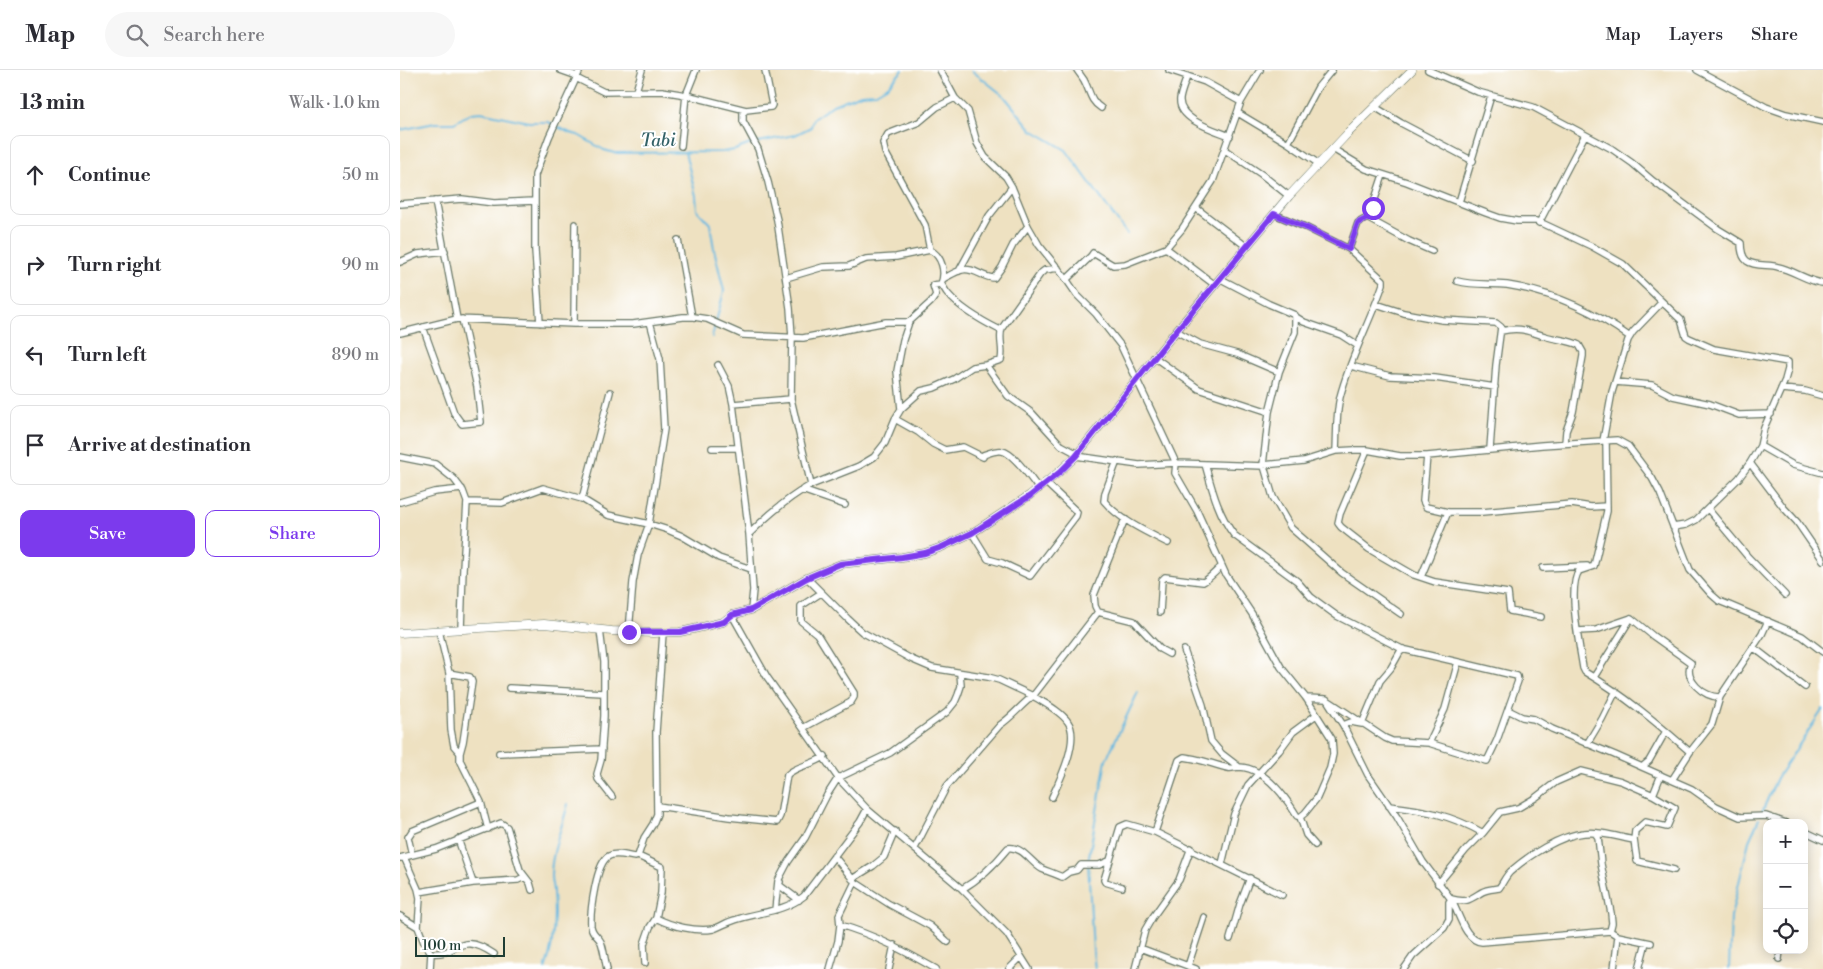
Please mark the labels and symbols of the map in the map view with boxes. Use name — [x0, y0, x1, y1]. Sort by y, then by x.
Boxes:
water label: Tabi — [640, 129, 676, 152]
route start — [1362, 197, 1385, 220]
route end — [618, 621, 641, 644]
scale bar — [415, 934, 505, 957]

